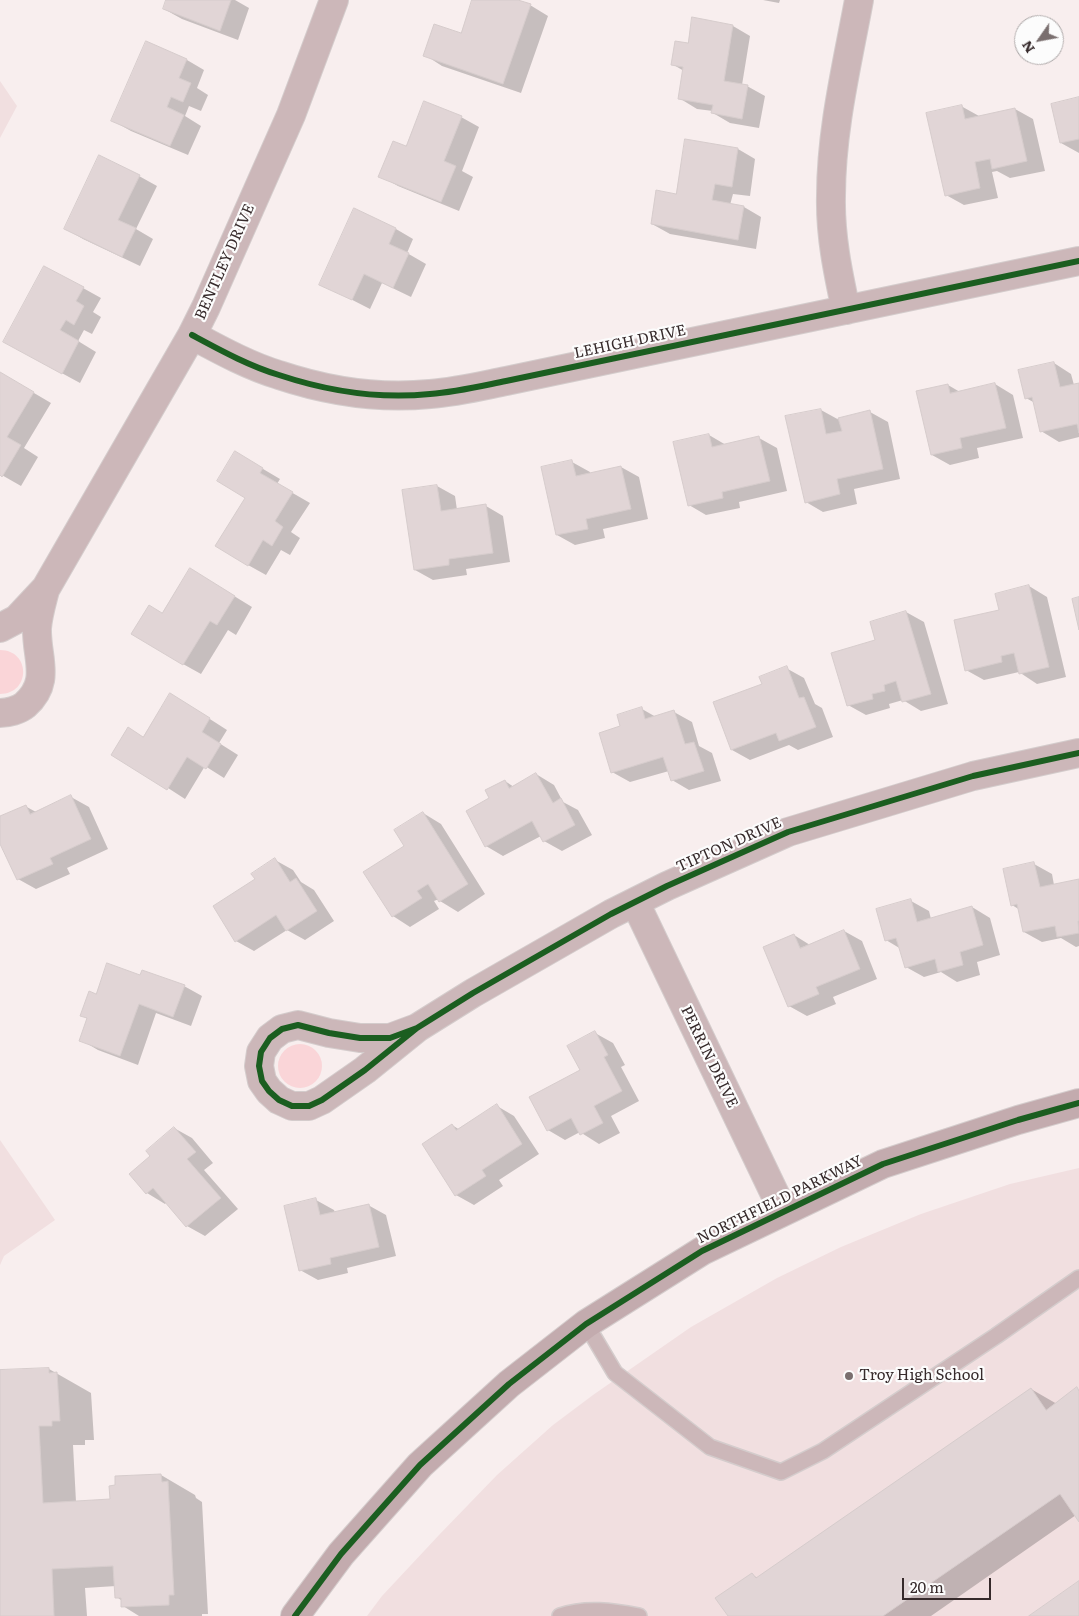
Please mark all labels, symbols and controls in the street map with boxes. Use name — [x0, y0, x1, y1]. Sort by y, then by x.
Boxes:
north arrow — [1014, 15, 1064, 65]
text: N — [1016, 37, 1039, 58]
street label: BENTLEY DRIVE — [191, 201, 259, 323]
street label: LEHIGH DRIVE — [572, 321, 688, 363]
street label: TIPTON DRIVE — [674, 814, 784, 876]
street label: PERRIN DRIVE — [677, 1003, 741, 1111]
street label: NORTHFIELD PARKWAY — [694, 1152, 866, 1248]
place label: Troy High School — [859, 1367, 984, 1385]
marker: Troy High School — [843, 1370, 855, 1382]
scale bar — [904, 1568, 993, 1600]
text: 20 m — [910, 1575, 944, 1598]

